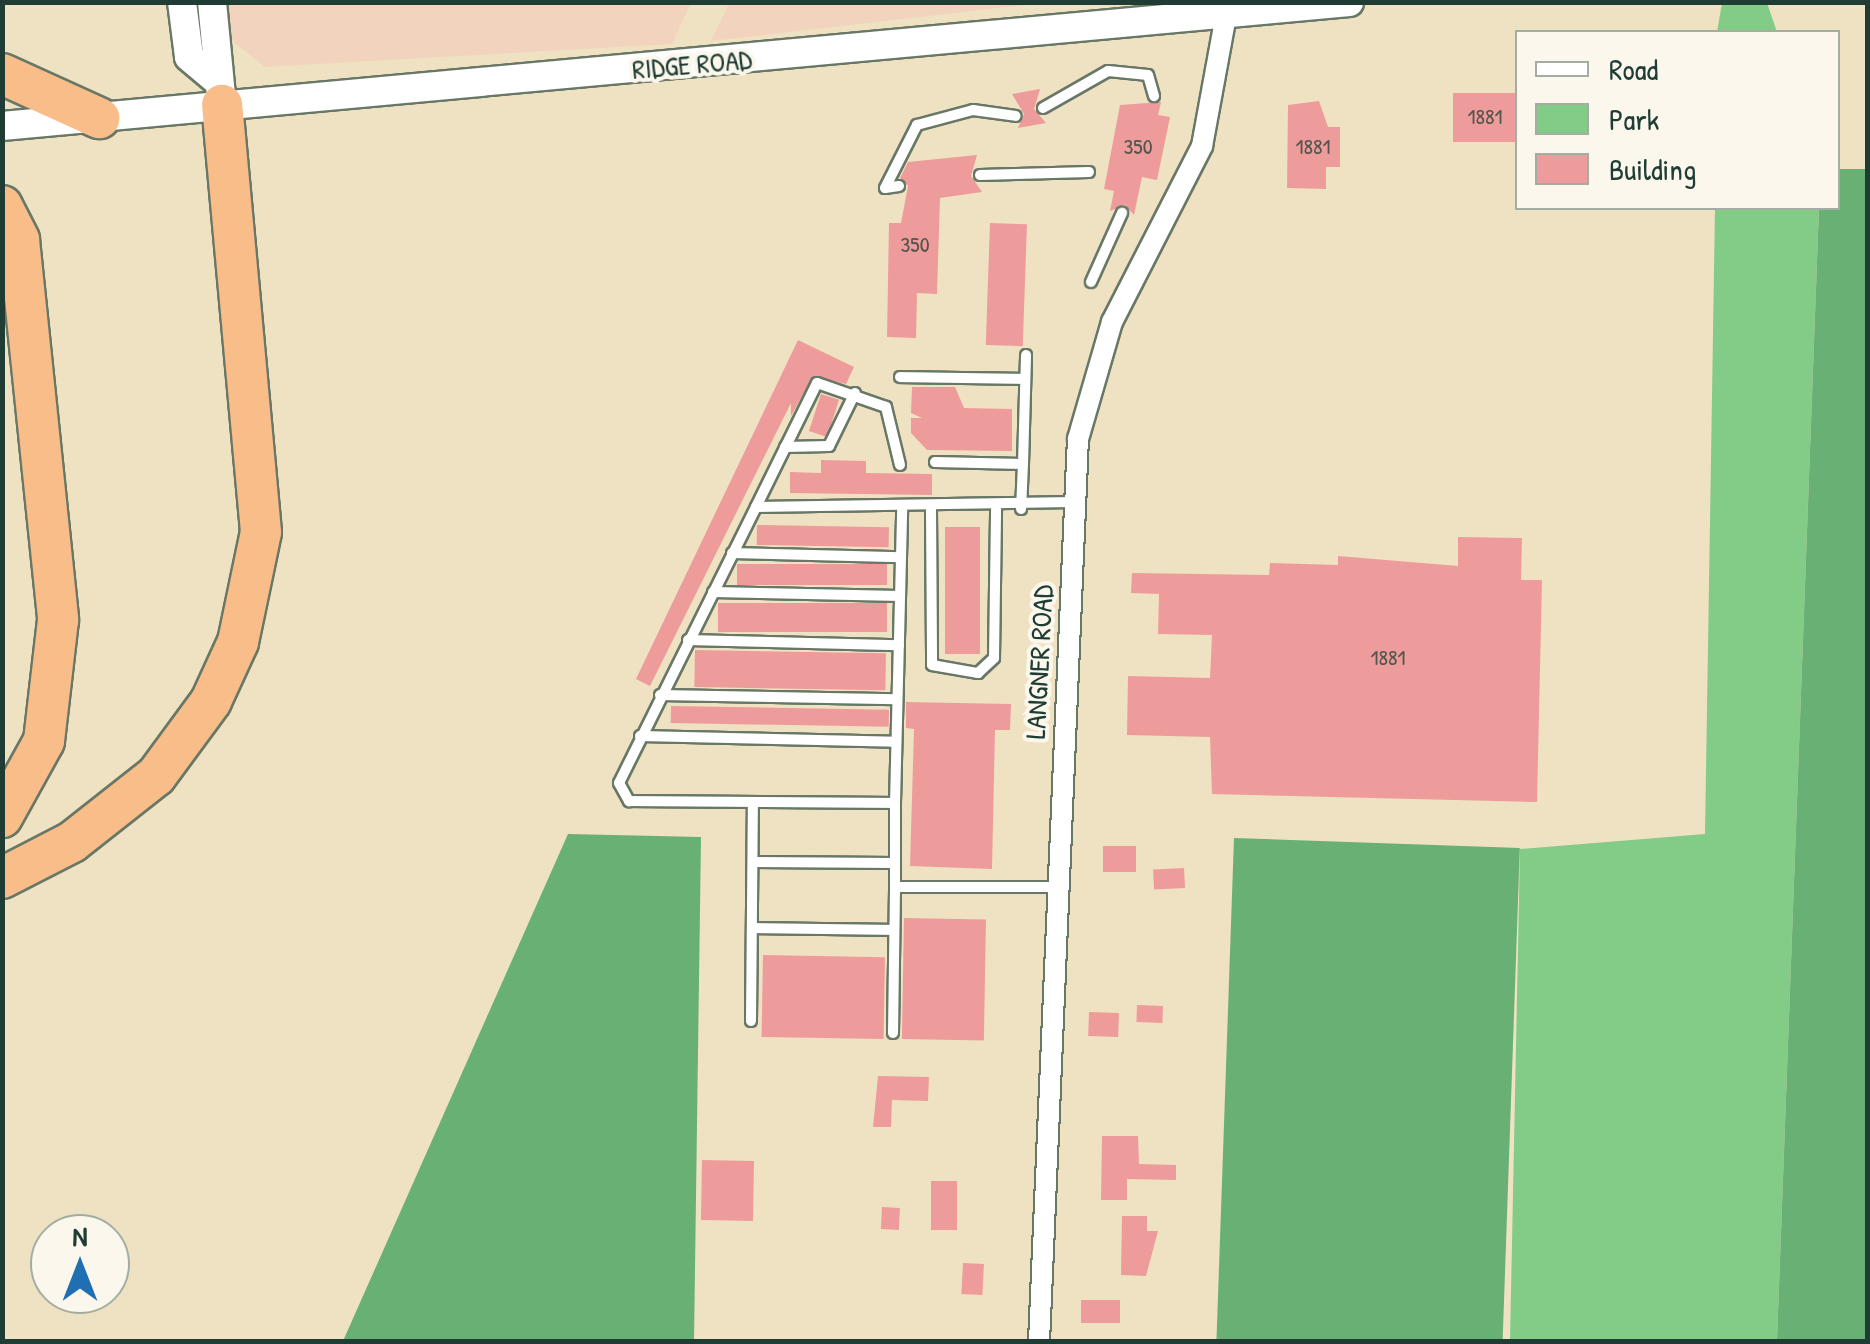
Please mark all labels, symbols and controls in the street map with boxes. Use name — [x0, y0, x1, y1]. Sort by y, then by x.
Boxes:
legend — [1515, 30, 1840, 210]
street label: RIDGE ROAD — [631, 42, 753, 86]
text: Road — [1609, 49, 1658, 89]
text: Park — [1609, 99, 1659, 139]
house number: 1881 — [1467, 104, 1503, 130]
house number: 350 — [1123, 134, 1153, 160]
house number: 1881 — [1295, 134, 1331, 160]
text: Building — [1609, 149, 1696, 189]
house number: 350 — [900, 232, 930, 258]
street label: LANGNER ROAD — [1018, 584, 1060, 740]
house number: 1881 — [1370, 645, 1406, 671]
north arrow — [30, 1214, 130, 1314]
text: N — [73, 1217, 87, 1255]

